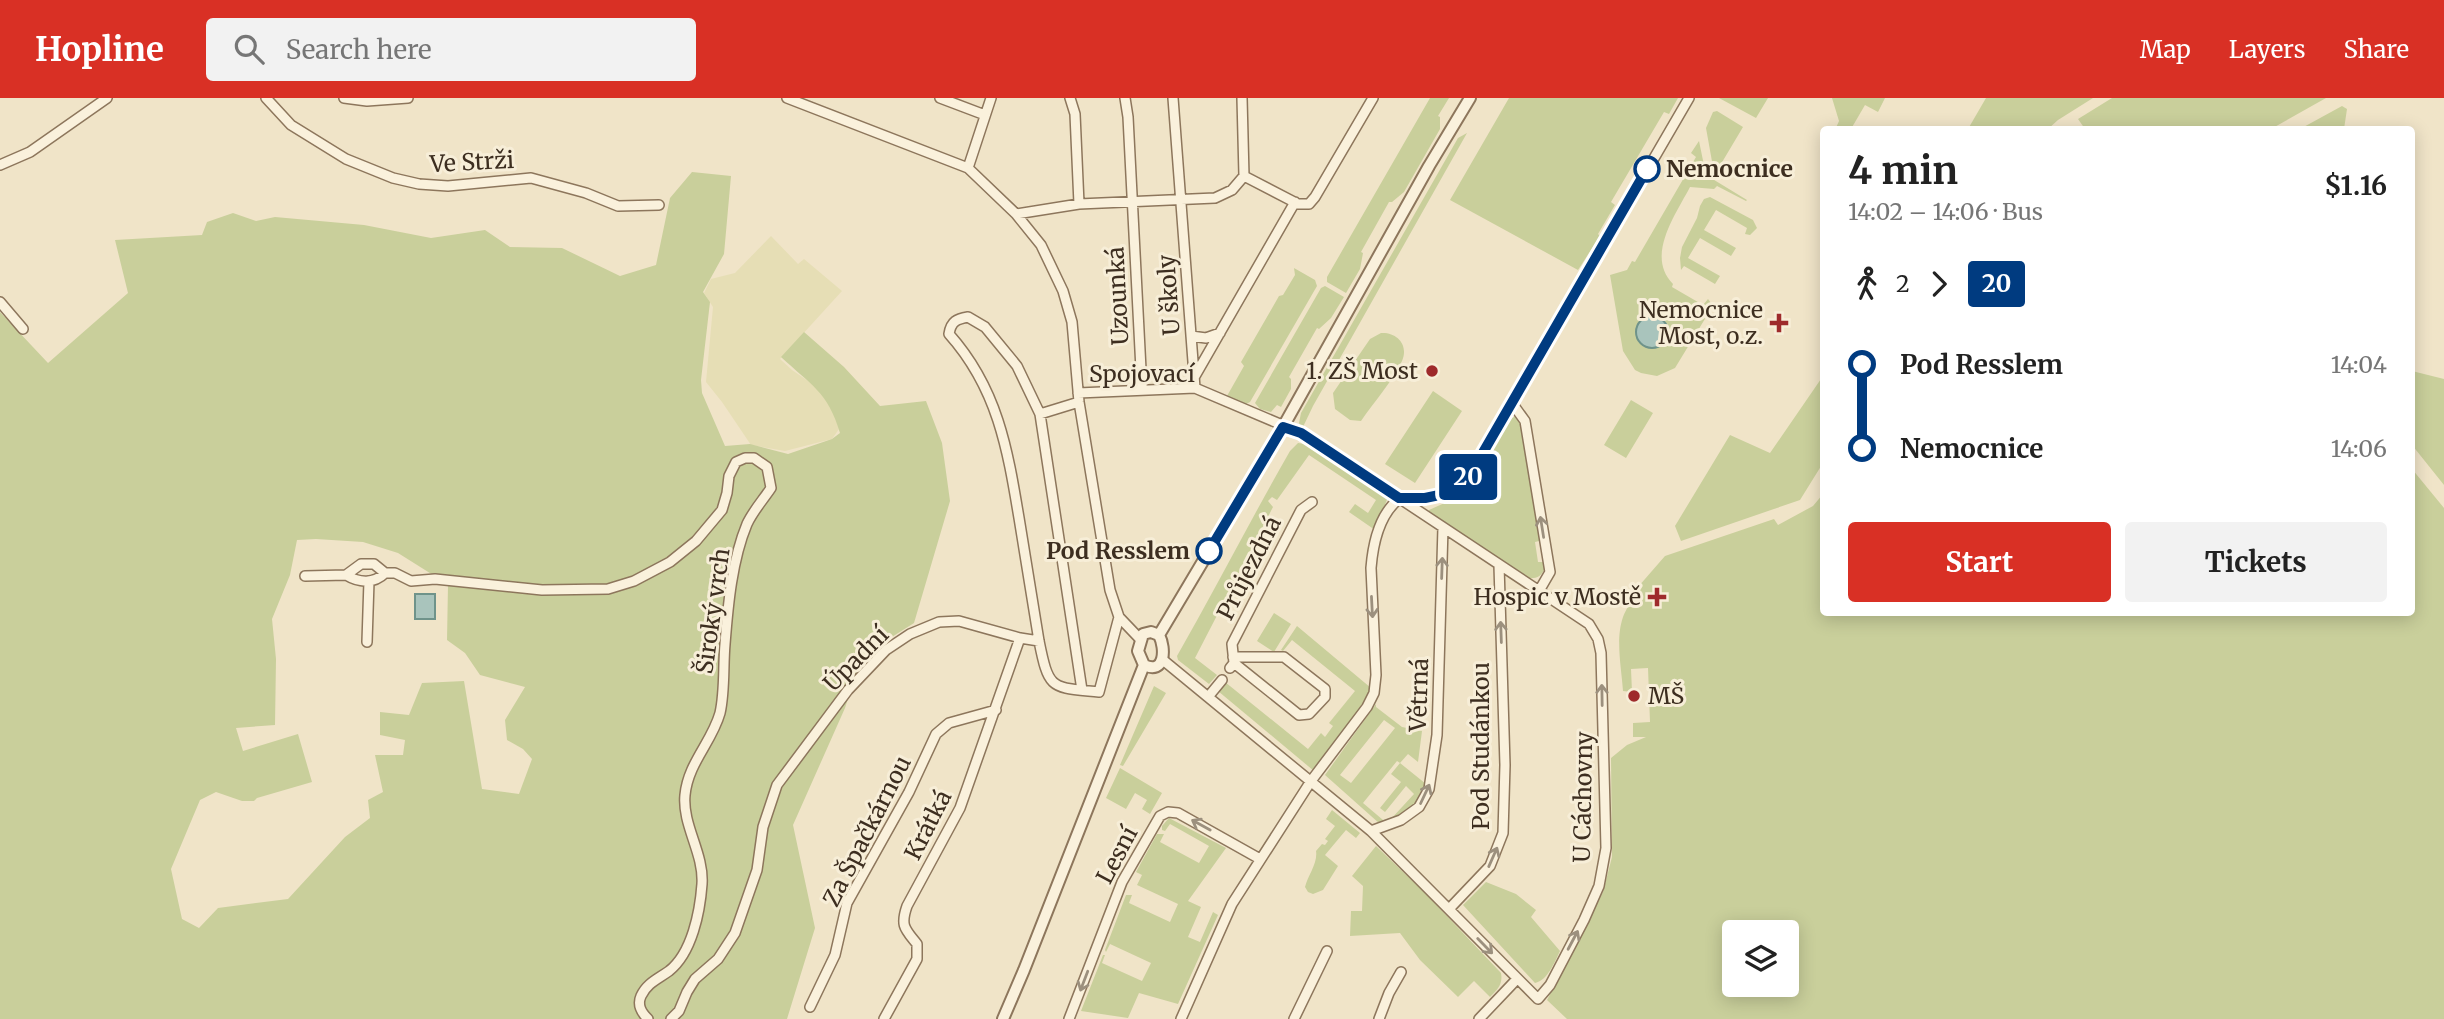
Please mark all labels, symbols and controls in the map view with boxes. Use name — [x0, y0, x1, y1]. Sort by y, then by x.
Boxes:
search box — [206, 18, 696, 81]
text: Hopline — [35, 29, 164, 70]
icon: search — [230, 30, 268, 68]
text: Search here — [286, 33, 432, 66]
text: Map — [2140, 34, 2191, 65]
text: Layers — [2229, 34, 2305, 65]
text: Share — [2343, 34, 2409, 65]
street label: Ve Strži — [428, 145, 515, 178]
text: 4 min — [1848, 147, 1958, 194]
place label: Nemocnice — [1666, 154, 1793, 183]
marker: Nemocnice — [1634, 156, 1660, 182]
text: $1.16 — [2324, 169, 2387, 202]
text: 14:02 – 14:06 · Bus — [1848, 197, 2043, 226]
street label: Uzounká — [1100, 246, 1135, 346]
street label: U školy — [1151, 253, 1186, 336]
icon: walk — [1848, 265, 1886, 303]
icon: forward — [1920, 265, 1958, 303]
text: 20 — [1982, 268, 2011, 299]
text: 2 — [1896, 269, 1910, 298]
place label: Nemocnice Most, o.z. — [1639, 295, 1763, 350]
marker: Nemocnice Most, o.z. — [1769, 313, 1789, 333]
text: Pod Resslem — [1900, 348, 2063, 381]
text: 14:04 — [2331, 350, 2387, 379]
place label: 1. ZŠ Most — [1306, 356, 1418, 385]
street label: Spojovací — [1089, 359, 1196, 388]
marker: 1. ZŠ Most — [1424, 363, 1440, 379]
text: Nemocnice — [1900, 432, 2043, 465]
text: 14:06 — [2331, 434, 2387, 463]
line badge: 20 — [1436, 454, 1500, 500]
text: 20 — [1453, 461, 1483, 492]
street label: Průjezdná — [1210, 511, 1287, 624]
one-way arrow — [1535, 516, 1548, 539]
button: Start — [1848, 522, 2111, 602]
button: Tickets — [2125, 522, 2387, 602]
place label: Pod Resslem — [1046, 536, 1190, 565]
marker: Pod Resslem — [1196, 538, 1222, 564]
street label: Široký vrch — [689, 546, 736, 676]
one-way arrow — [1436, 557, 1449, 580]
place label: Hospic v Mostě — [1474, 582, 1641, 611]
marker: Hospic v Mostě — [1647, 587, 1667, 607]
one-way arrow — [1366, 595, 1379, 618]
street label: Úpadní — [817, 620, 895, 697]
one-way arrow — [1494, 620, 1507, 643]
street label: Větrná — [1403, 658, 1434, 733]
street label: Pod Studánkou — [1466, 662, 1495, 830]
place label: MŠ — [1648, 681, 1684, 710]
one-way arrow — [1596, 683, 1609, 706]
marker: MŠ — [1626, 688, 1642, 704]
street label: U Cáchovny — [1567, 731, 1598, 863]
street label: Za Špačkárnou — [816, 751, 917, 911]
one-way arrow — [1419, 784, 1432, 805]
street label: Krátká — [898, 785, 957, 865]
one-way arrow — [1191, 818, 1211, 832]
street label: Lesní — [1090, 821, 1144, 888]
one-way arrow — [1487, 847, 1500, 868]
map controls — [1722, 920, 1799, 997]
button: layers — [1722, 920, 1799, 997]
one-way arrow — [1567, 930, 1581, 951]
one-way arrow — [1477, 937, 1494, 954]
one-way arrow — [1076, 970, 1089, 992]

